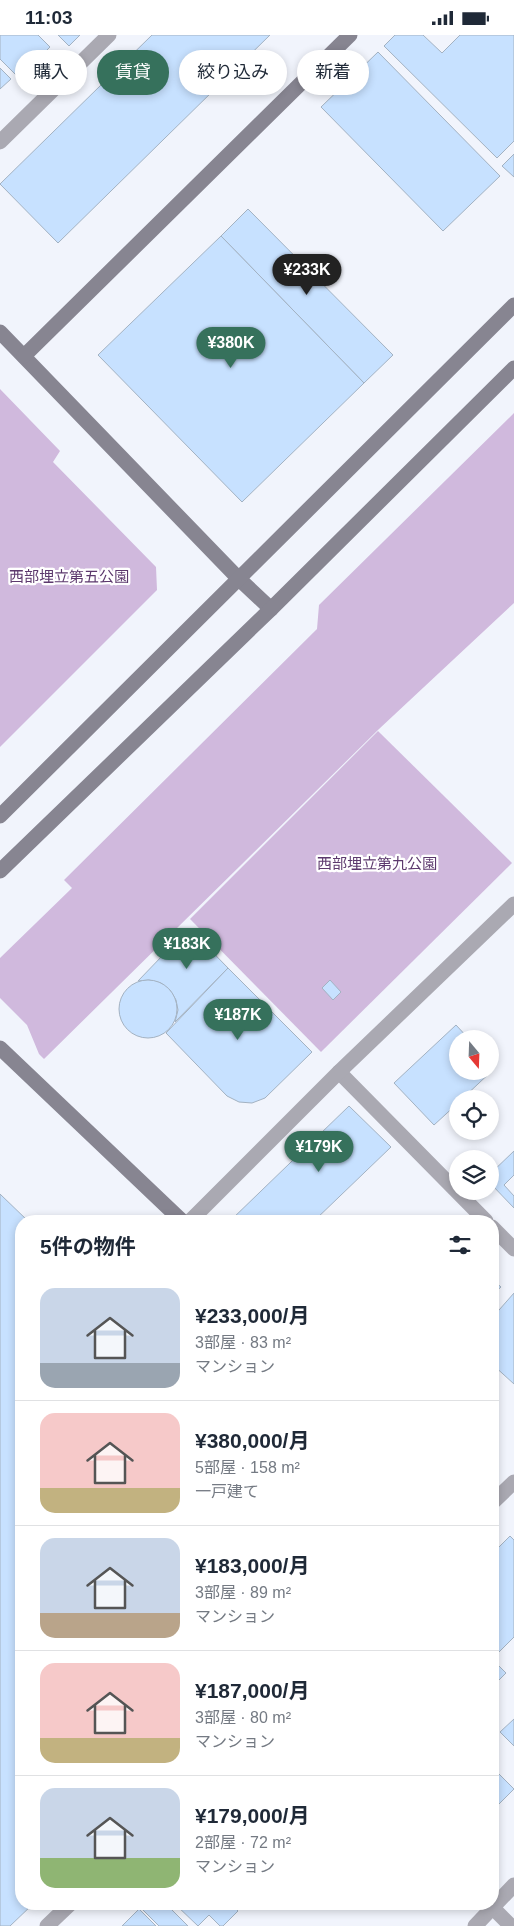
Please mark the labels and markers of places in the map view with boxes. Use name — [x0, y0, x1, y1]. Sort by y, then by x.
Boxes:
pin: ¥233K — [272, 253, 342, 296]
pin: ¥380K — [196, 327, 266, 369]
pin: ¥183K — [152, 927, 222, 970]
pin: ¥187K — [203, 999, 273, 1041]
pin: ¥179K — [284, 1131, 354, 1173]

